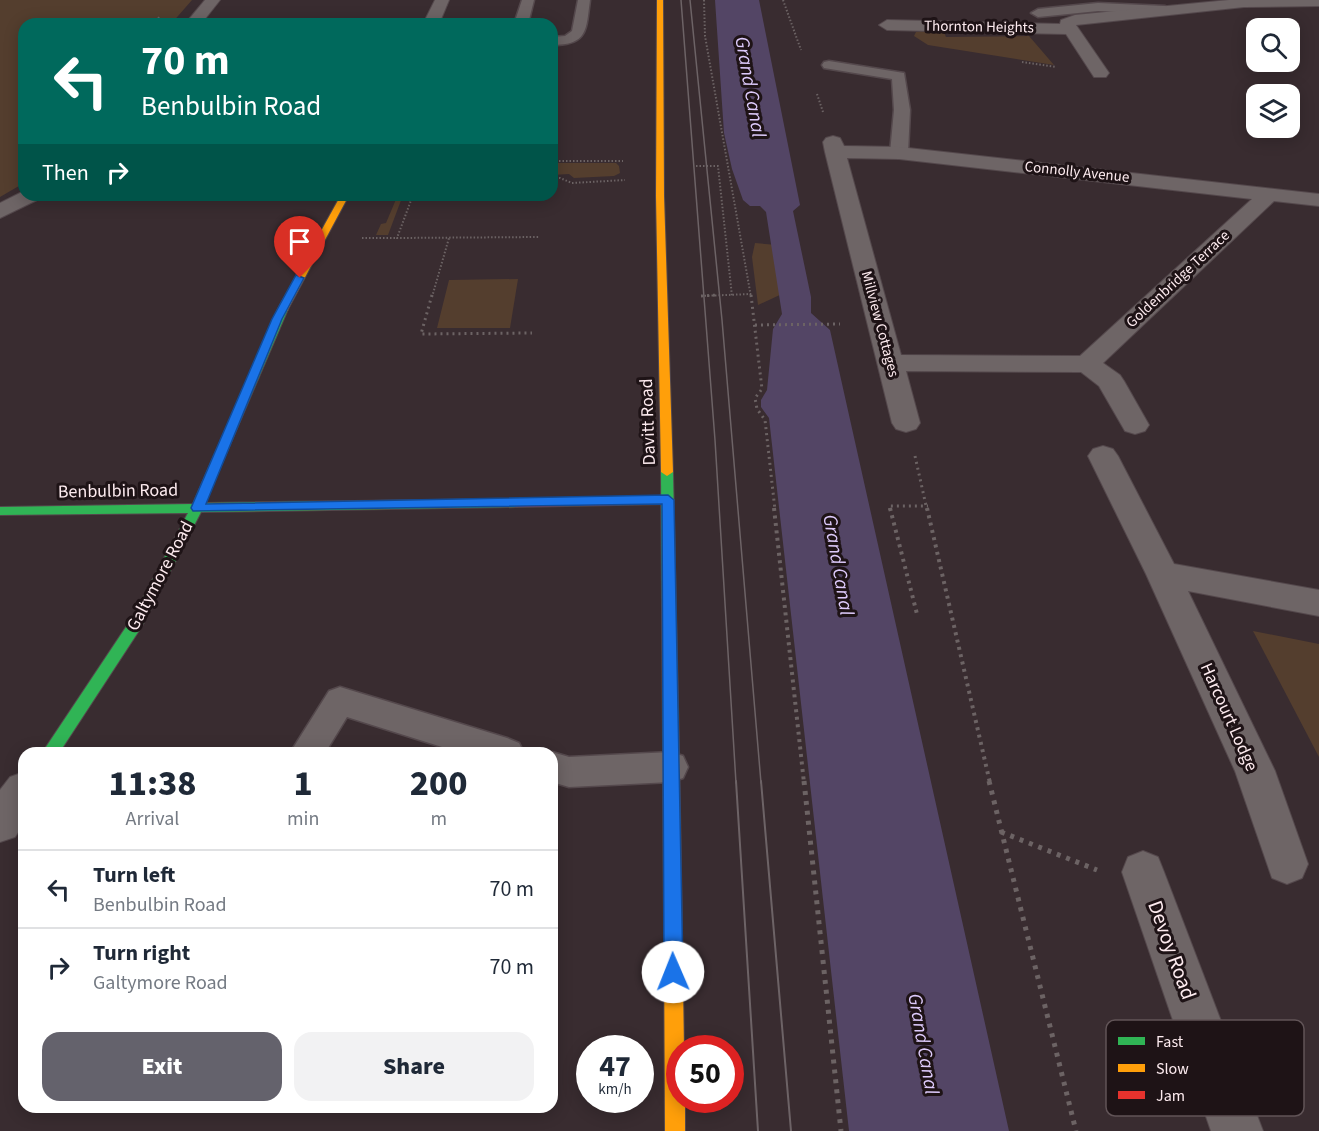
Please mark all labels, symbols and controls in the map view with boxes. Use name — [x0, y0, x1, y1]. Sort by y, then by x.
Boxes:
street label: Thornton Heights — [924, 16, 1034, 38]
map controls — [1246, 18, 1300, 138]
button: search — [1246, 18, 1300, 72]
text: 70 m — [141, 31, 230, 91]
water label: Grand Canal — [727, 34, 773, 140]
icon: left — [42, 42, 120, 120]
button: layers — [1246, 84, 1300, 138]
text: Benbulbin Road — [141, 87, 321, 126]
icon: right — [101, 156, 134, 189]
street label: Connolly Avenue — [1024, 156, 1130, 188]
text: Then — [42, 157, 89, 189]
pin — [274, 216, 325, 278]
icon: arrive — [283, 225, 316, 258]
street label: Goldenbridge Terrace — [1122, 225, 1234, 333]
street label: Millview Cottages — [856, 269, 904, 379]
street label: Davitt Road — [634, 378, 662, 466]
street label: Benbulbin Road — [58, 477, 178, 505]
water label: Grand Canal — [815, 512, 861, 618]
street label: Galtymore Road — [121, 517, 199, 635]
street label: Harcourt Lodge — [1194, 659, 1264, 775]
text: 11:38 — [108, 758, 197, 809]
text: 1 — [294, 758, 313, 809]
text: 200 — [410, 758, 468, 809]
text: Arrival — [126, 805, 179, 833]
text: min — [287, 805, 319, 833]
text: m — [430, 805, 447, 833]
text: Turn left — [93, 859, 175, 891]
icon: left — [42, 873, 75, 906]
text: 70 m — [489, 873, 534, 905]
text: Benbulbin Road — [93, 891, 227, 919]
street label: Devoy Road — [1140, 896, 1204, 1004]
text: Turn right — [93, 937, 190, 969]
position arrow — [641, 940, 705, 1004]
icon: right — [42, 951, 75, 984]
text: 70 m — [489, 951, 534, 983]
text: Galtymore Road — [93, 969, 228, 997]
water label: Grand Canal — [900, 991, 946, 1097]
legend — [1106, 1020, 1304, 1116]
text: Fast — [1156, 1031, 1184, 1053]
button: Exit — [42, 1032, 282, 1101]
button: Share — [294, 1032, 534, 1101]
speed limit sign: 50 — [666, 1035, 744, 1113]
text: 47 — [599, 1045, 631, 1088]
text: Slow — [1156, 1058, 1189, 1080]
text: km/h — [598, 1079, 632, 1100]
text: Jam — [1156, 1085, 1185, 1107]

